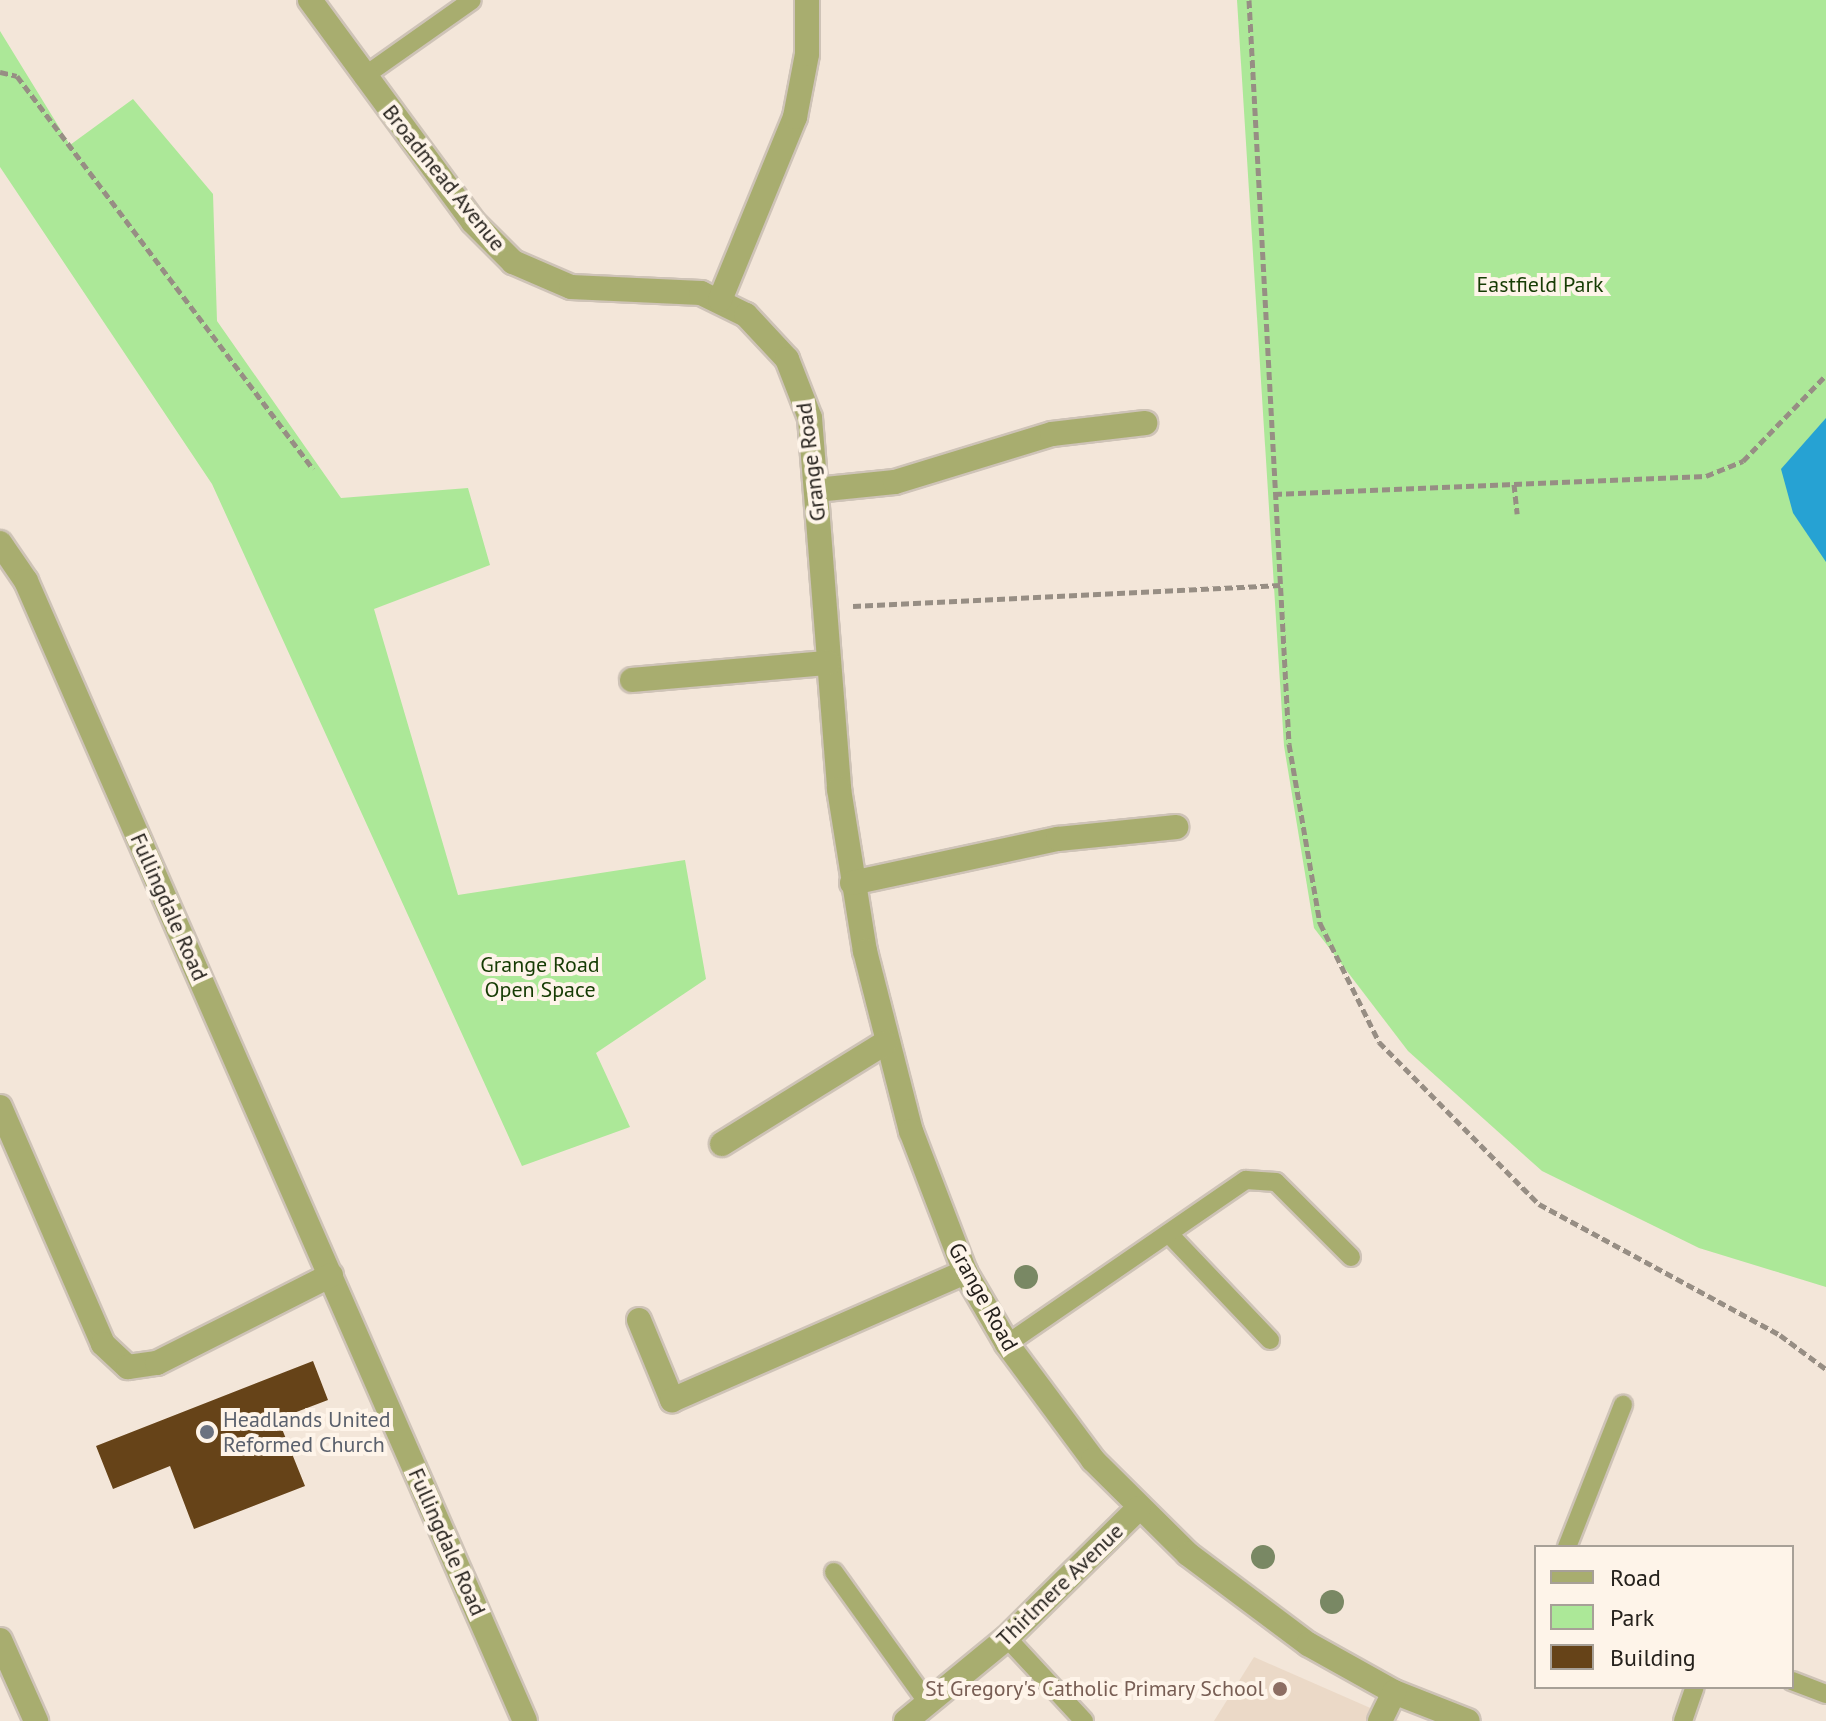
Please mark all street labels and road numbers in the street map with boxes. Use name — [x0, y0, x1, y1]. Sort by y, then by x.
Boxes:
street label: Broadmead Avenue — [377, 99, 511, 257]
street label: Grange Road — [791, 401, 831, 523]
street label: Fullingdale Road — [125, 829, 213, 985]
street label: Grange Road — [943, 1238, 1023, 1356]
street label: Fullingdale Road — [403, 1464, 491, 1620]
street label: Thirlmere Avenue — [991, 1518, 1129, 1652]

